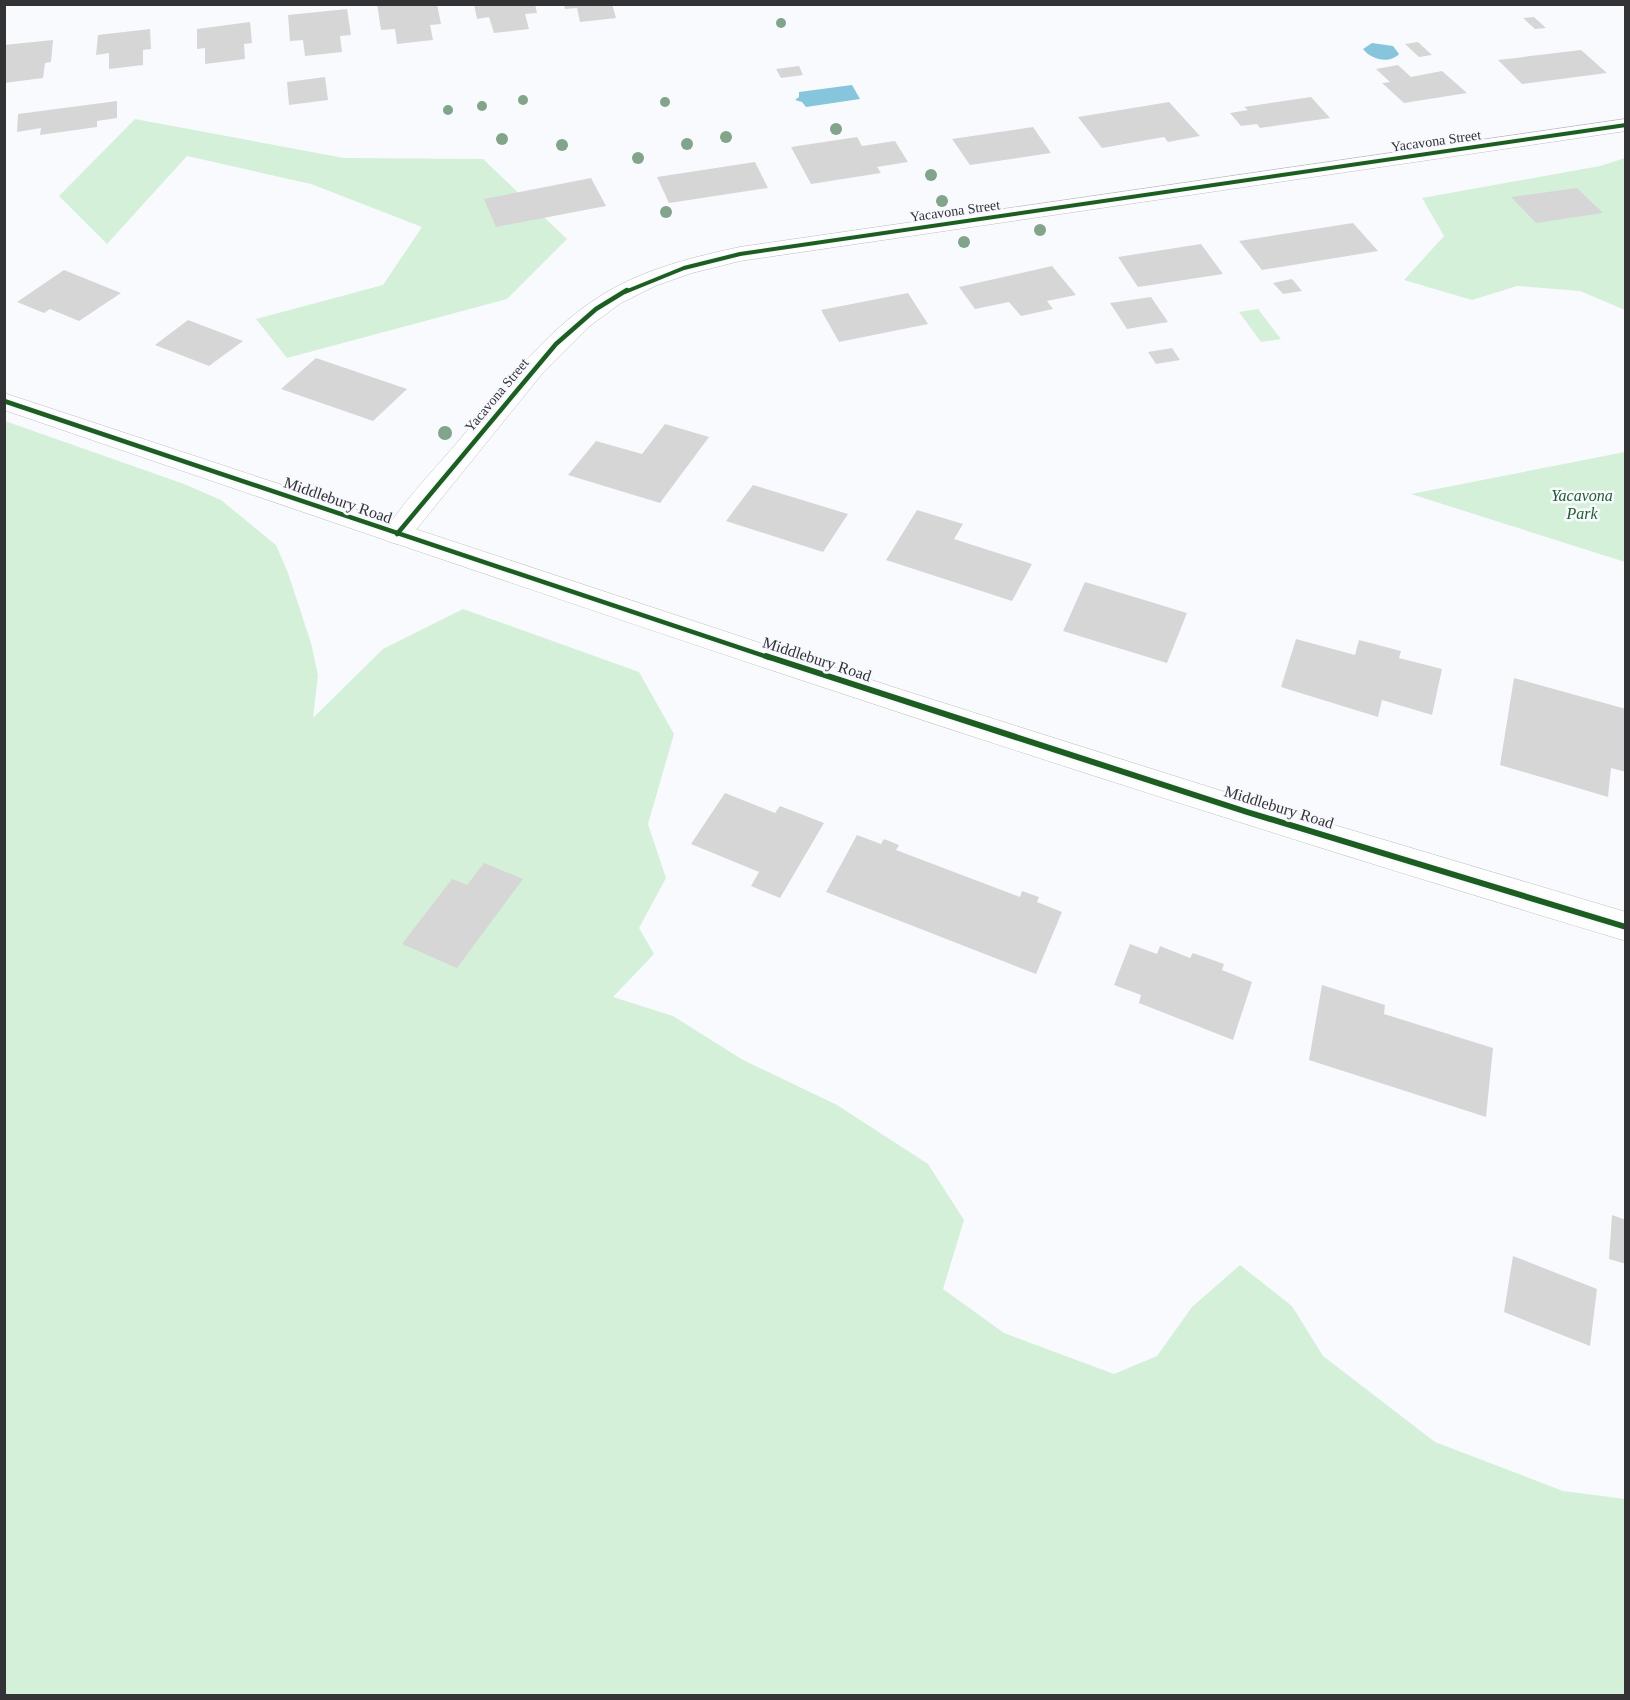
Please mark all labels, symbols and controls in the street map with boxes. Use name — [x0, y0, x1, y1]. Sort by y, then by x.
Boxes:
street label: Yacavona Street — [1390, 127, 1482, 155]
street label: Yacavona Street — [909, 197, 1001, 225]
street label: Yacavona Street — [462, 355, 532, 435]
street label: Middlebury Road — [281, 474, 394, 527]
park label: Yacavona Park — [1551, 487, 1613, 522]
street label: Middlebury Road — [760, 633, 874, 686]
street label: Middlebury Road — [1222, 782, 1336, 833]

